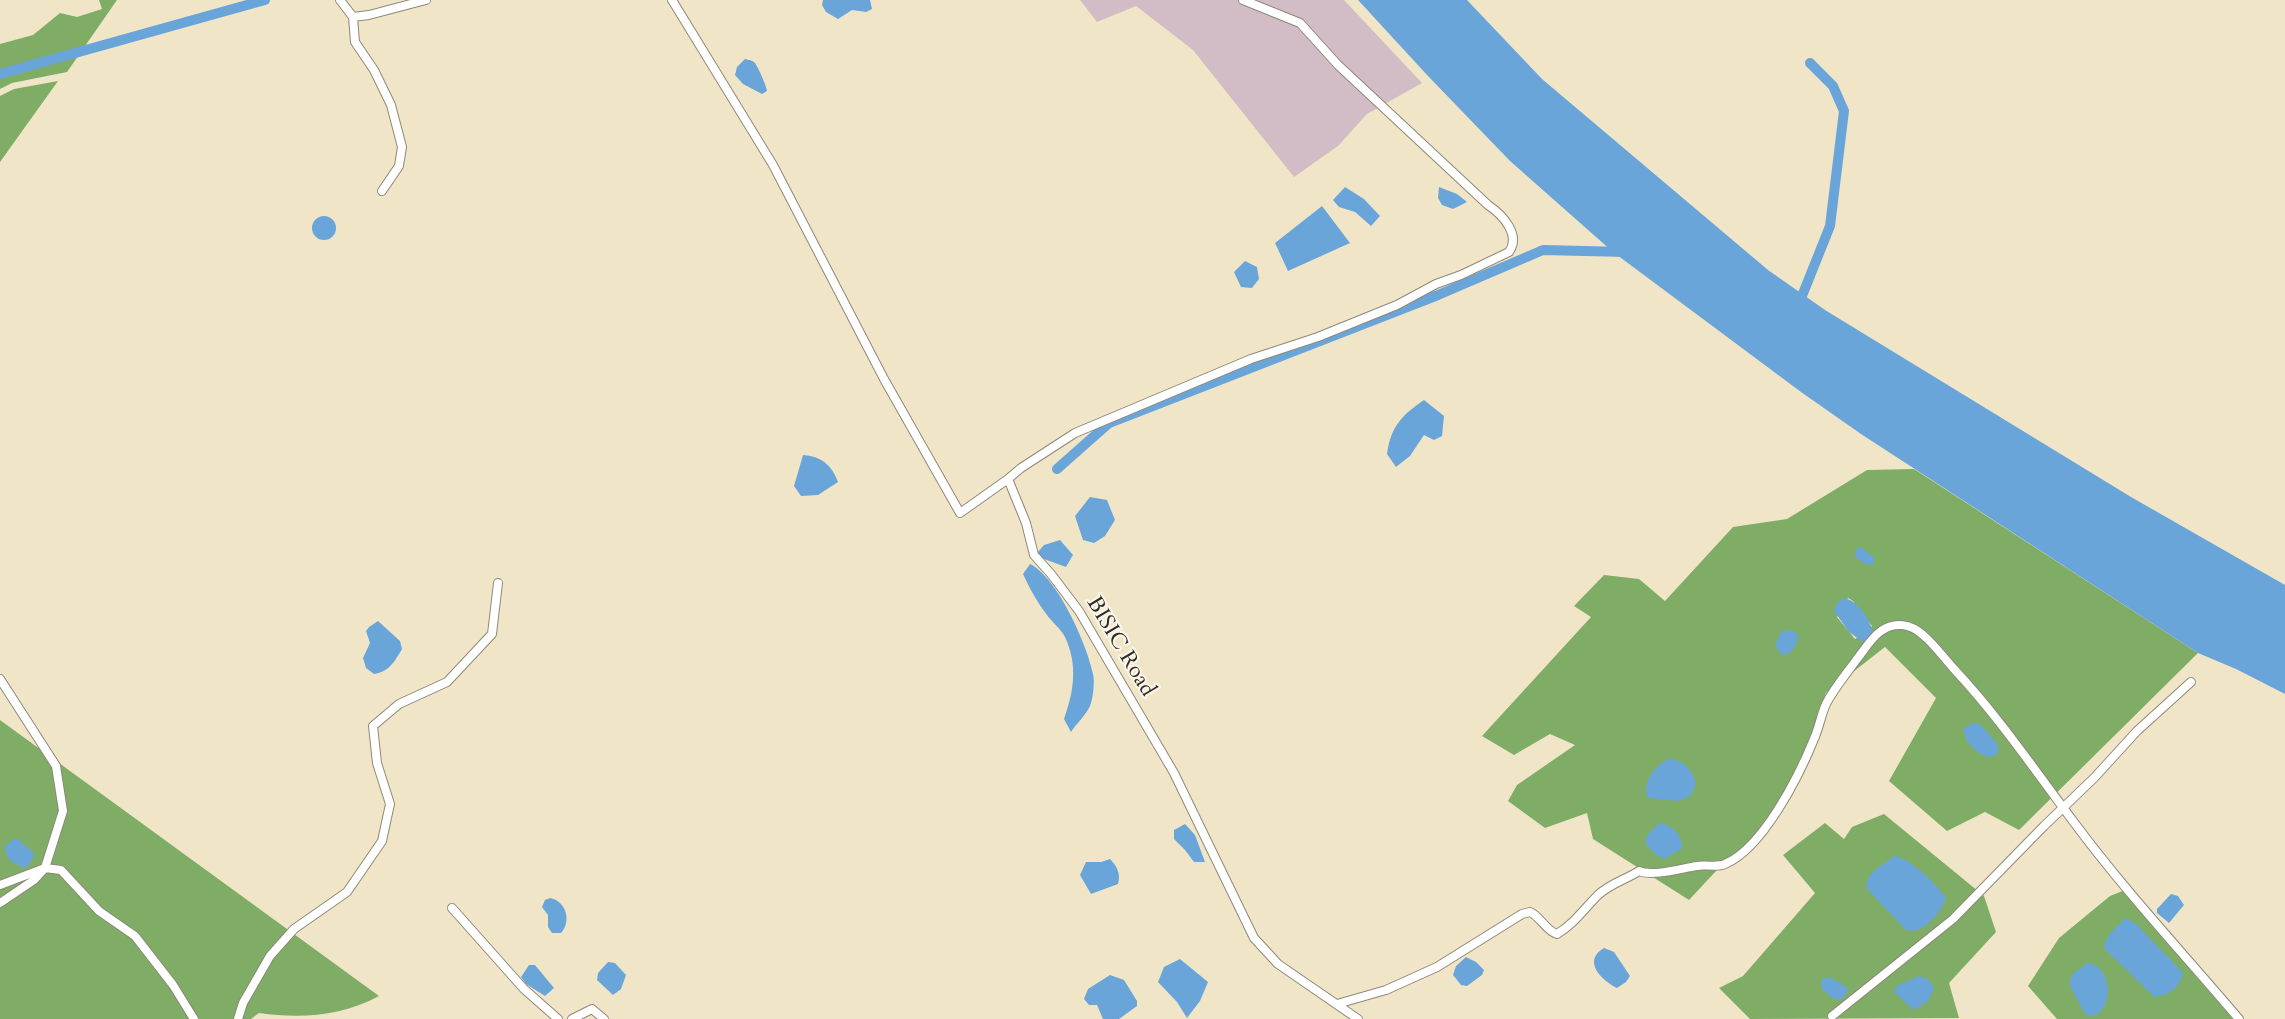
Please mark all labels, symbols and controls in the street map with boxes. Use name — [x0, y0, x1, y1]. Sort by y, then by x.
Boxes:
street label: BISIC Road — [1080, 592, 1160, 702]

